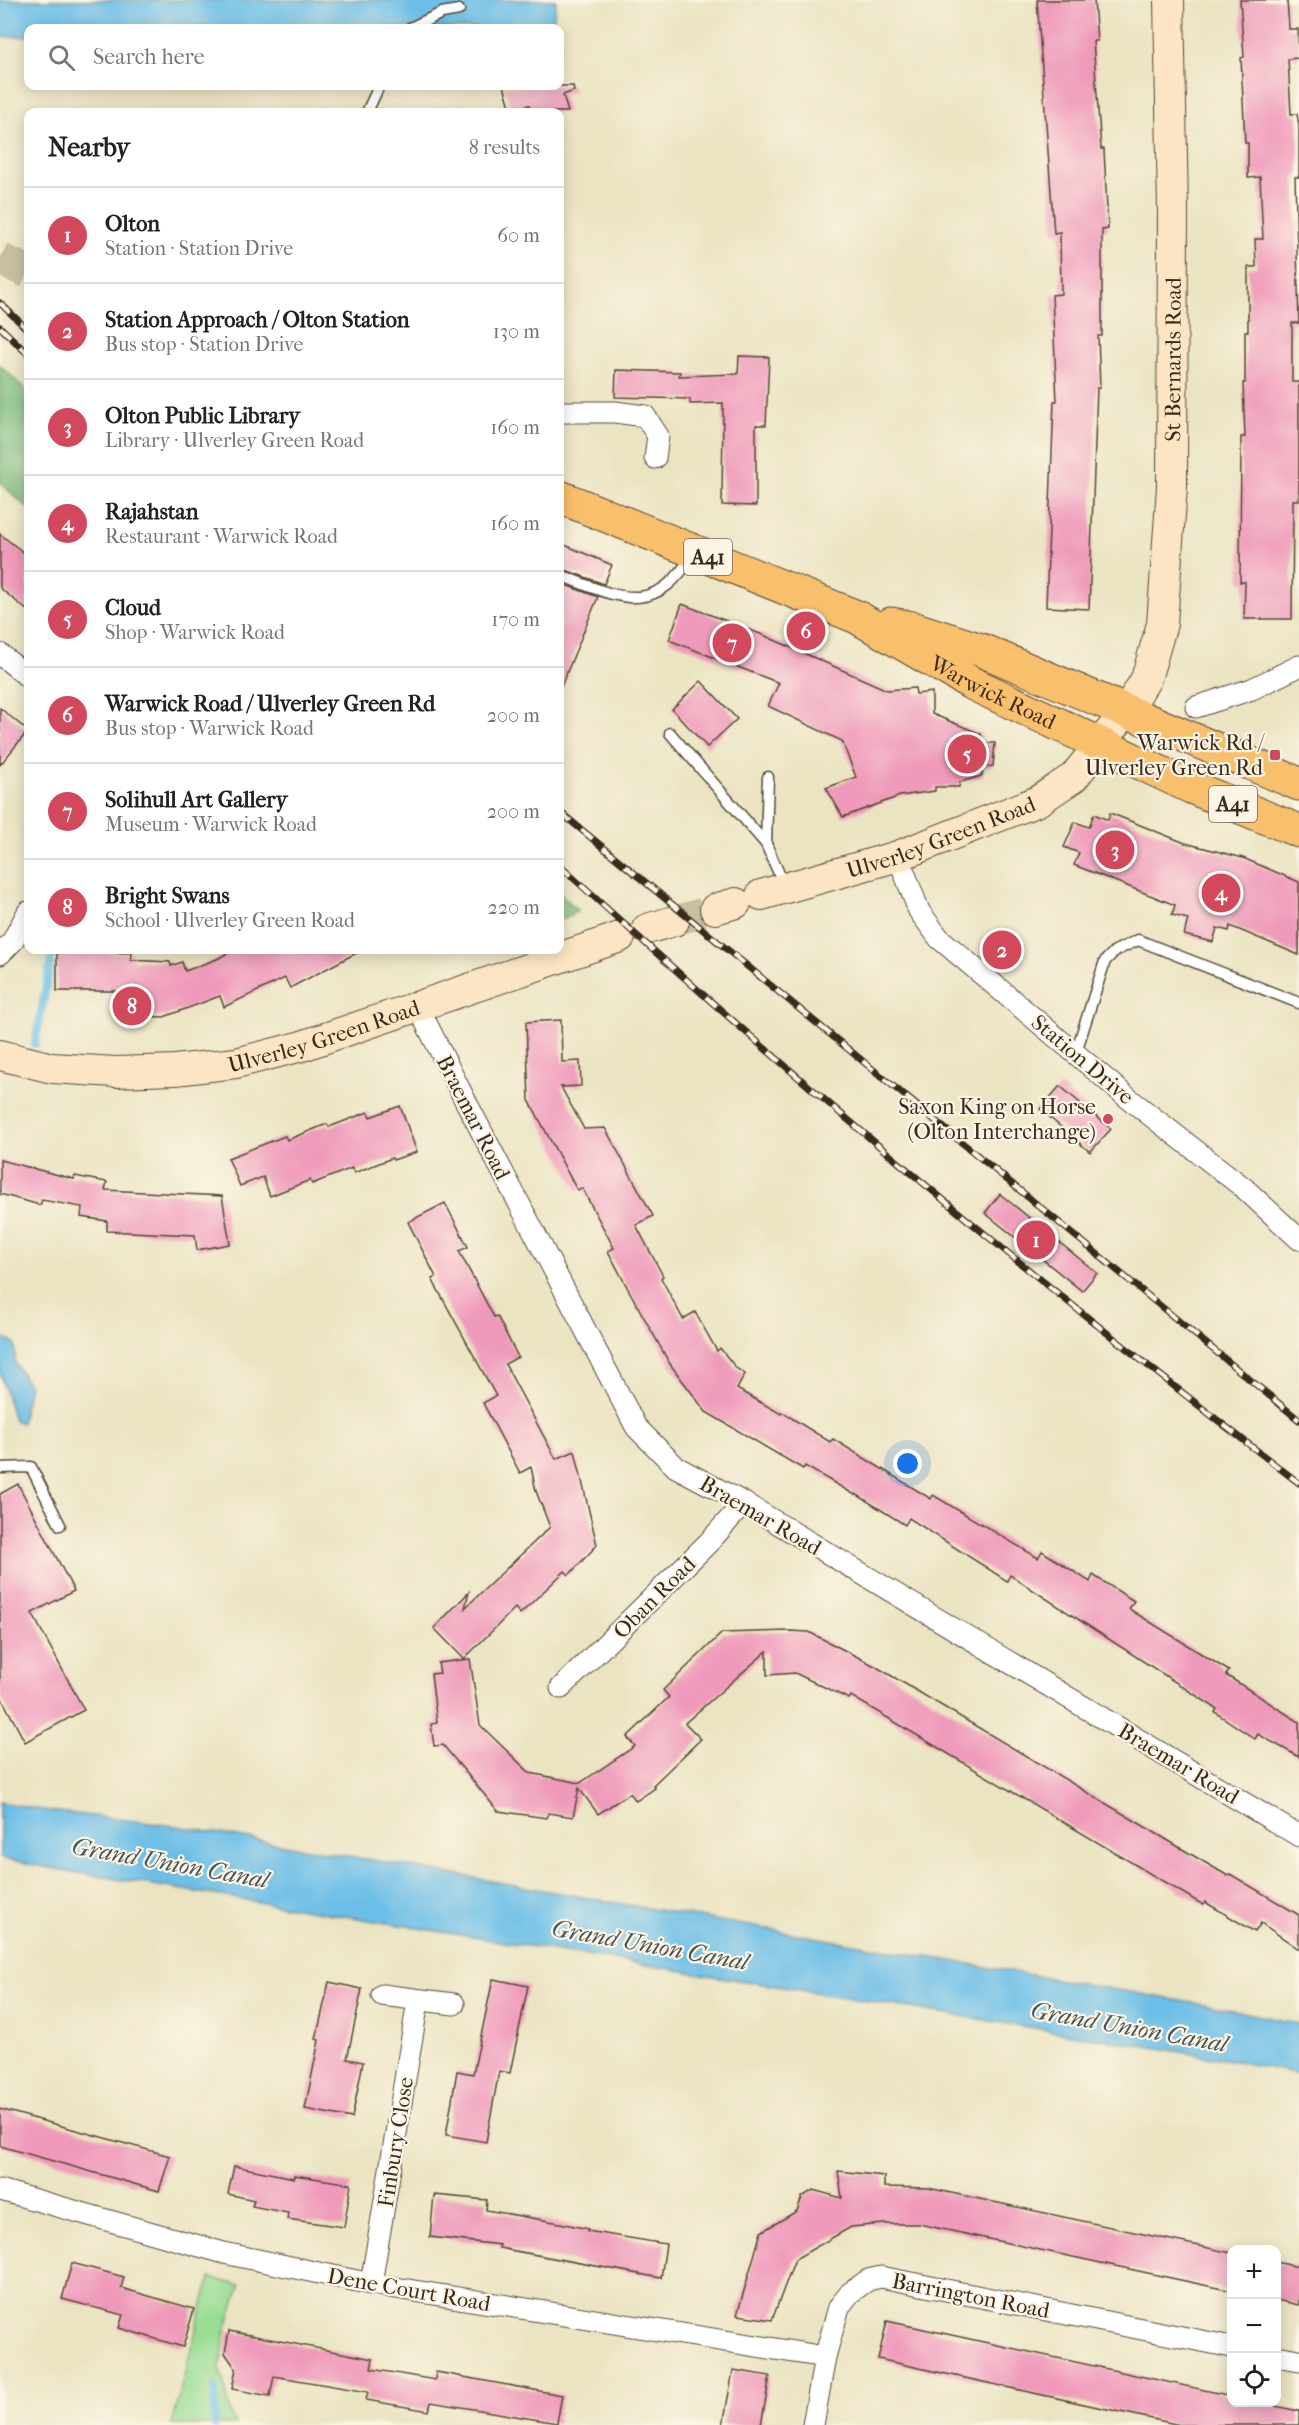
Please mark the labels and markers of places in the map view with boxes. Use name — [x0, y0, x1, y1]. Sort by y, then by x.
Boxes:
pin: 6 — [786, 608, 826, 654]
pin: 7 — [712, 620, 752, 666]
place label: Warwick Rd / Ulverley Green Rd — [1085, 730, 1265, 781]
pin: 5 — [948, 732, 986, 777]
marker: Warwick Rd / Ulverley Green Rd — [1268, 748, 1282, 762]
pin: 3 — [1096, 828, 1134, 872]
pin: 4 — [1202, 870, 1240, 916]
pin: 2 — [982, 928, 1022, 972]
pin: 8 — [112, 984, 152, 1028]
place label: Saxon King on Horse (Olton Interchange) — [898, 1094, 1096, 1145]
marker: Saxon King on Horse (Olton Interchange) — [1101, 1112, 1115, 1126]
pin: 1 — [1016, 1218, 1056, 1262]

